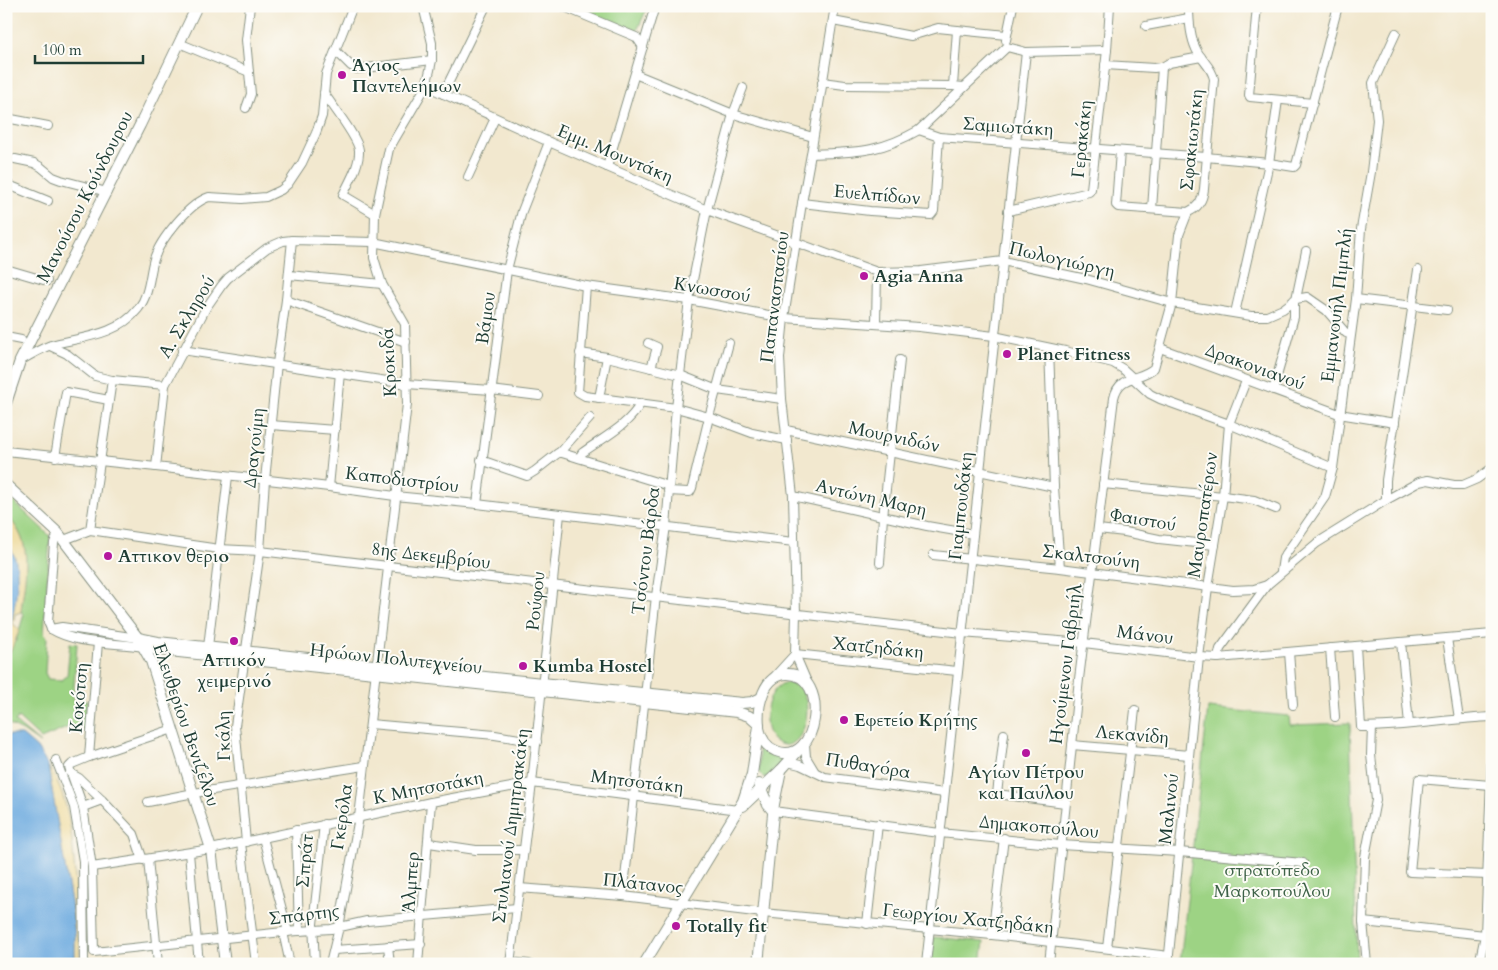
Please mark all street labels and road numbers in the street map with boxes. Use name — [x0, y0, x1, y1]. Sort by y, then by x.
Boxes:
street label: Σφακιωτάκη — [1174, 88, 1210, 192]
street label: Γερακάκη — [1065, 99, 1099, 179]
street label: Μανούσου Κούνδουρου — [31, 107, 139, 287]
street label: Σαμιωτάκη — [962, 111, 1054, 143]
street label: Εμμ. Μουντάκη — [553, 118, 677, 190]
street label: Ευελπίδων — [833, 179, 922, 211]
street label: Εµµανουήλ Πιµπλή — [1315, 226, 1359, 384]
street label: Παπαναστασίου — [755, 230, 795, 364]
street label: Πωλογιώργη — [1007, 236, 1117, 284]
street label: Α. Σκληρού — [153, 271, 221, 363]
street label: Κνωσσού — [672, 271, 752, 309]
street label: Βάμου — [470, 290, 502, 346]
street label: Κροκιδά — [375, 327, 403, 397]
street label: Δρακονιανού — [1202, 337, 1308, 397]
street label: Δραγούμη — [237, 407, 271, 489]
street label: Μουρνιδών — [846, 415, 942, 459]
street label: Μαυροπατέρων — [1182, 450, 1224, 580]
street label: Γιαμπουδάκη — [943, 451, 979, 561]
street label: Καποδιστρίου — [344, 461, 460, 499]
street label: Αντώνη Μαρη — [813, 473, 929, 523]
street label: Τσόντου Βάρδα — [626, 486, 666, 616]
street label: Φαιστού — [1108, 502, 1178, 538]
street label: 8ης Δεκεμβρίου — [370, 536, 492, 576]
street label: Σκαλτσούνη — [1041, 539, 1141, 575]
street label: Ρούφου — [520, 570, 552, 632]
street label: Ηγούμενου Γαβριήλ — [1044, 582, 1088, 746]
street label: Μάνου — [1115, 619, 1175, 651]
street label: Χατζηδάκη — [831, 631, 925, 665]
street label: Ηρώων Πολυτεχνείου — [309, 638, 483, 680]
street label: Ελευθερίου Βενιζέλου — [146, 640, 226, 810]
street label: Κοκότση — [63, 662, 95, 734]
street label: Γκάλη — [211, 711, 237, 761]
street label: Λεκανίδη — [1094, 719, 1170, 751]
street label: Στυλιανού Δημητρακάκη — [487, 727, 535, 925]
street label: Πυθαγόρα — [824, 747, 912, 785]
street label: Μητσοτάκη — [589, 764, 685, 800]
street label: Κ Μητσοτάκη — [371, 765, 485, 811]
street label: Μαλινού — [1153, 772, 1185, 846]
street label: Γκερόλα — [325, 782, 359, 852]
street label: Δημακοπούλου — [978, 809, 1100, 845]
street label: Σπράτ — [290, 833, 320, 889]
street label: Άλμπερ — [396, 851, 426, 913]
street label: Πλάτανος — [602, 867, 684, 901]
street label: Σπάρτης — [267, 898, 341, 932]
street label: Γεωργίου Χατζηδάκη — [881, 898, 1055, 940]

